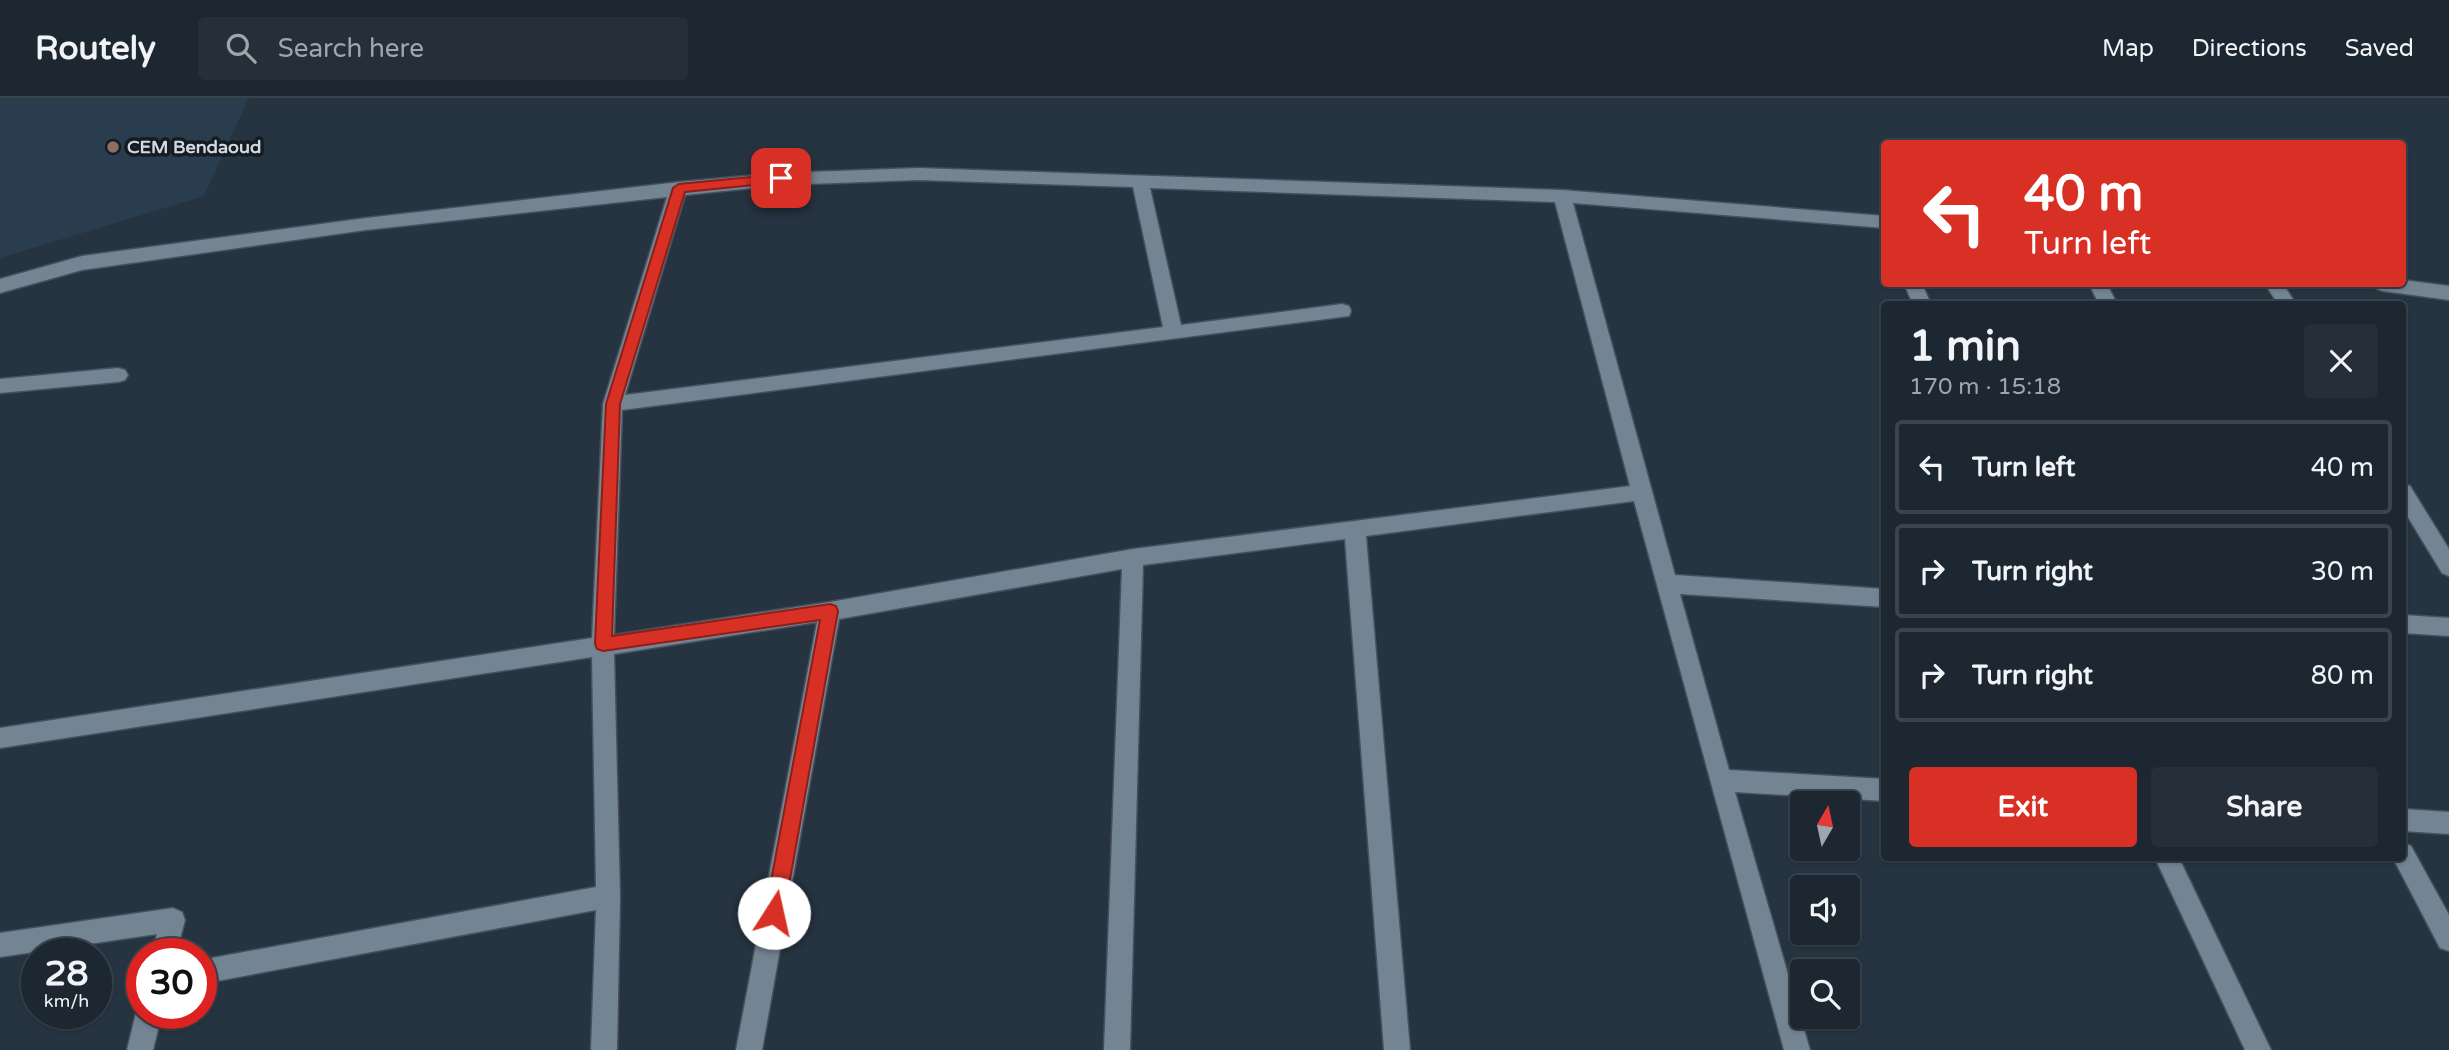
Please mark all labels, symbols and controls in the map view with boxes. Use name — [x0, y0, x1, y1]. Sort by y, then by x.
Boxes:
search box — [198, 17, 688, 80]
text: Routely — [35, 29, 156, 68]
icon: search — [222, 29, 260, 67]
text: Search here — [278, 33, 424, 64]
text: Map — [2102, 34, 2154, 63]
text: Directions — [2192, 34, 2307, 63]
text: Saved — [2345, 34, 2414, 63]
place label: CEM Bendaoud — [127, 136, 261, 158]
marker: CEM Bendaoud — [105, 139, 121, 155]
pin — [751, 148, 811, 208]
icon: arrive — [762, 159, 800, 197]
text: 40 m — [2024, 165, 2143, 224]
icon: left — [1909, 168, 2000, 259]
text: Turn left — [2024, 225, 2151, 263]
text: 1 min — [1909, 321, 2021, 372]
button: close — [2304, 324, 2378, 398]
text: 170 m · 15:18 — [1909, 373, 2061, 401]
icon: left — [1913, 448, 1951, 486]
text: Turn left — [1972, 452, 2075, 483]
text: 40 m — [2311, 452, 2374, 483]
icon: right — [1913, 552, 1951, 590]
text: Turn right — [1972, 556, 2093, 587]
text: 30 m — [2311, 556, 2374, 587]
icon: right — [1913, 656, 1951, 694]
text: Turn right — [1972, 660, 2093, 691]
text: 80 m — [2311, 660, 2374, 691]
button: Exit — [1909, 767, 2137, 847]
button: Share — [2151, 767, 2378, 847]
north arrow — [1790, 791, 1860, 861]
map controls — [1790, 791, 1860, 1029]
button: sound — [1790, 875, 1860, 945]
position arrow — [737, 876, 811, 950]
speed limit sign: 30 — [126, 938, 217, 1029]
text: 28 — [45, 953, 88, 995]
button: search — [1790, 959, 1860, 1029]
text: km/h — [44, 990, 89, 1012]

